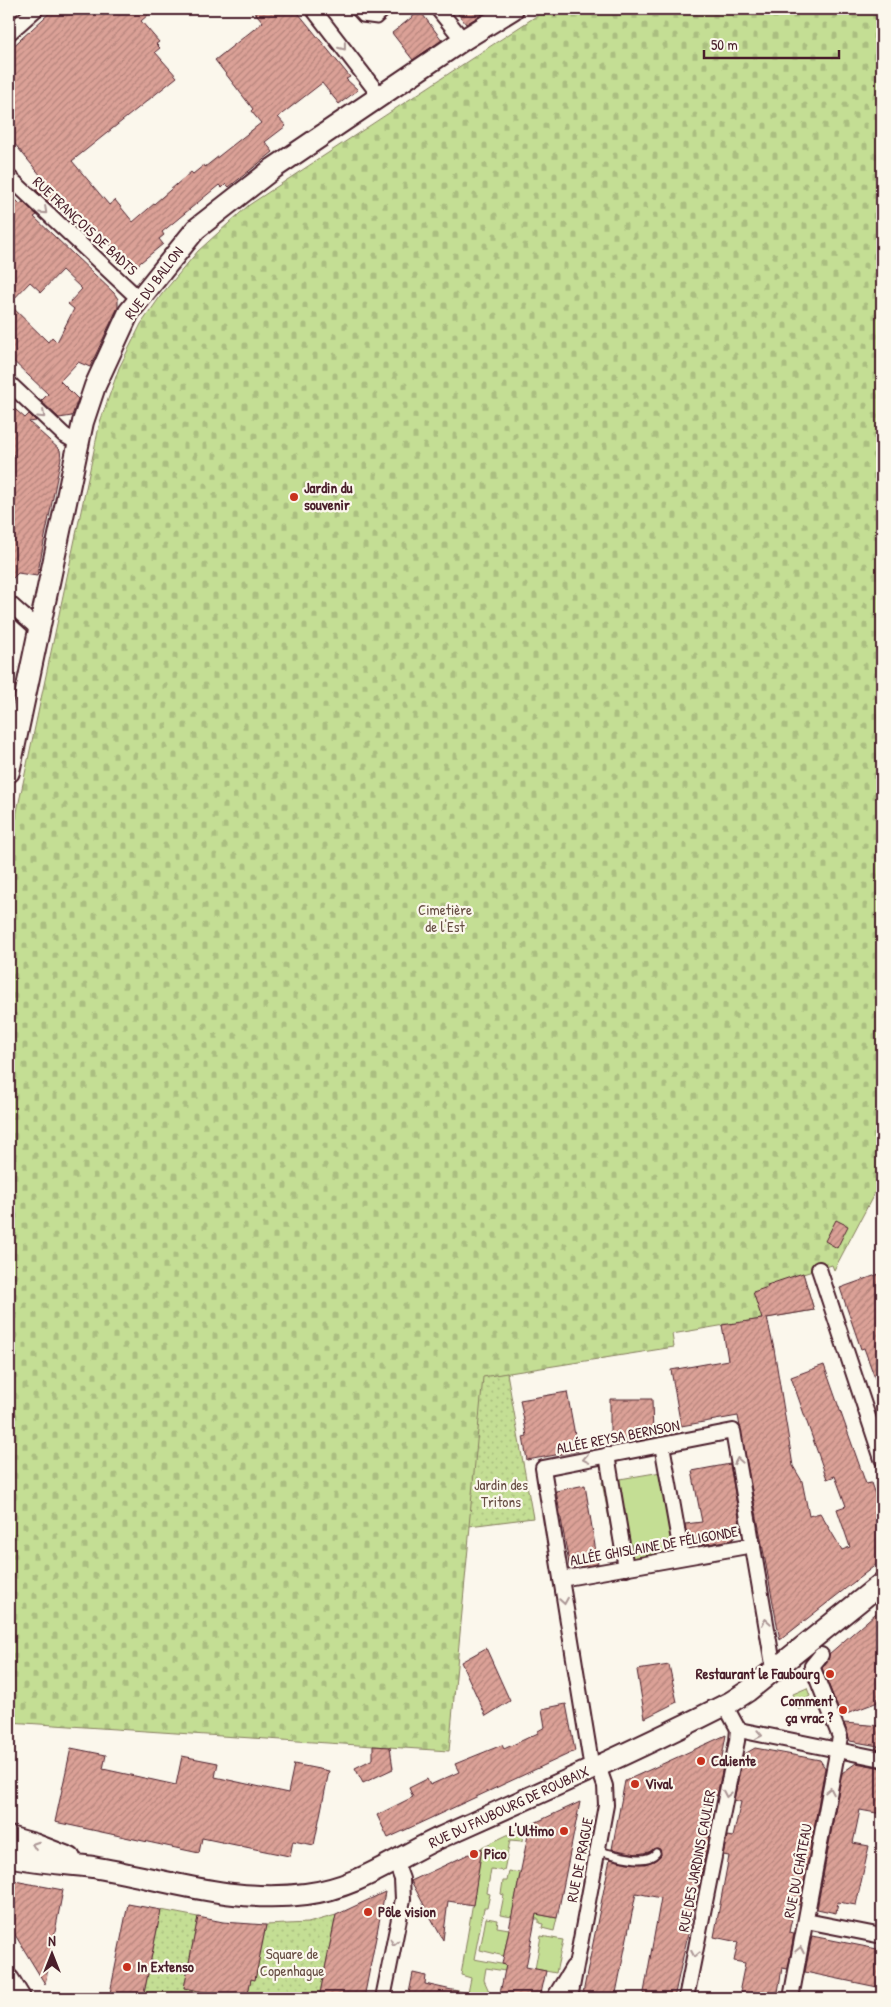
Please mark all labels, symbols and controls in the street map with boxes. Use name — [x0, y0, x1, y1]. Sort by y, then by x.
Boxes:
scale bar — [704, 28, 838, 60]
text: 50 m — [711, 34, 738, 55]
one-way arrow — [337, 41, 346, 51]
street label: RUE FRANÇOIS DE BADTS — [28, 171, 142, 280]
one-way arrow — [39, 205, 48, 214]
street label: RUE DU BALLON — [119, 242, 188, 324]
one-way arrow — [37, 409, 46, 418]
place label: Jardin du souvenir — [304, 477, 353, 515]
marker: Jardin du souvenir — [288, 491, 300, 503]
park label: Cimetière de l'Est — [418, 899, 472, 937]
street label: ALLÉE REYSA BERNSON — [554, 1414, 681, 1459]
one-way arrow — [582, 1454, 591, 1464]
one-way arrow — [734, 1457, 744, 1466]
park label: Jardin des Tritons — [474, 1474, 528, 1512]
street label: ALLÉE GHISLAINE DE FÉLIGONDE — [568, 1520, 740, 1571]
one-way arrow — [559, 1597, 569, 1606]
one-way arrow — [761, 1617, 771, 1626]
place label: Restaurant le Faubourg — [696, 1663, 820, 1685]
marker: Restaurant le Faubourg — [824, 1668, 836, 1680]
place label: Comment ça vrac ? — [780, 1690, 834, 1728]
marker: Comment ça vrac ? — [837, 1704, 849, 1716]
one-way arrow — [754, 1729, 763, 1739]
place label: Caliente — [711, 1750, 756, 1771]
marker: Caliente — [695, 1755, 707, 1767]
street label: RUE DU FAUBOURG DE ROUBAIX — [425, 1760, 592, 1853]
place label: Vival — [645, 1773, 674, 1794]
marker: Vival — [629, 1778, 641, 1790]
one-way arrow — [824, 1786, 834, 1795]
street label: RUE DES JARDINS CAULIER — [672, 1788, 721, 1934]
one-way arrow — [722, 1790, 732, 1799]
street label: RUE DE PRAGUE — [561, 1815, 598, 1904]
place label: L'Ultimo — [509, 1820, 554, 1841]
street label: RUE DU CHÂTEAU — [778, 1822, 817, 1920]
marker: L'Ultimo — [558, 1825, 570, 1837]
one-way arrow — [31, 1841, 40, 1851]
place label: Pico — [484, 1843, 506, 1864]
marker: Pico — [468, 1848, 480, 1860]
place label: Pôle vision — [378, 1901, 436, 1922]
marker: Pôle vision — [362, 1906, 374, 1918]
north arrow — [28, 1930, 78, 1980]
text: N — [48, 1931, 56, 1950]
one-way arrow — [390, 1937, 400, 1946]
park label: Square de Copenhague — [260, 1943, 324, 1981]
one-way arrow — [794, 1946, 805, 1955]
one-way arrow — [690, 1949, 701, 1958]
place label: In Extenso — [137, 1956, 194, 1977]
marker: In Extenso — [121, 1961, 133, 1973]

